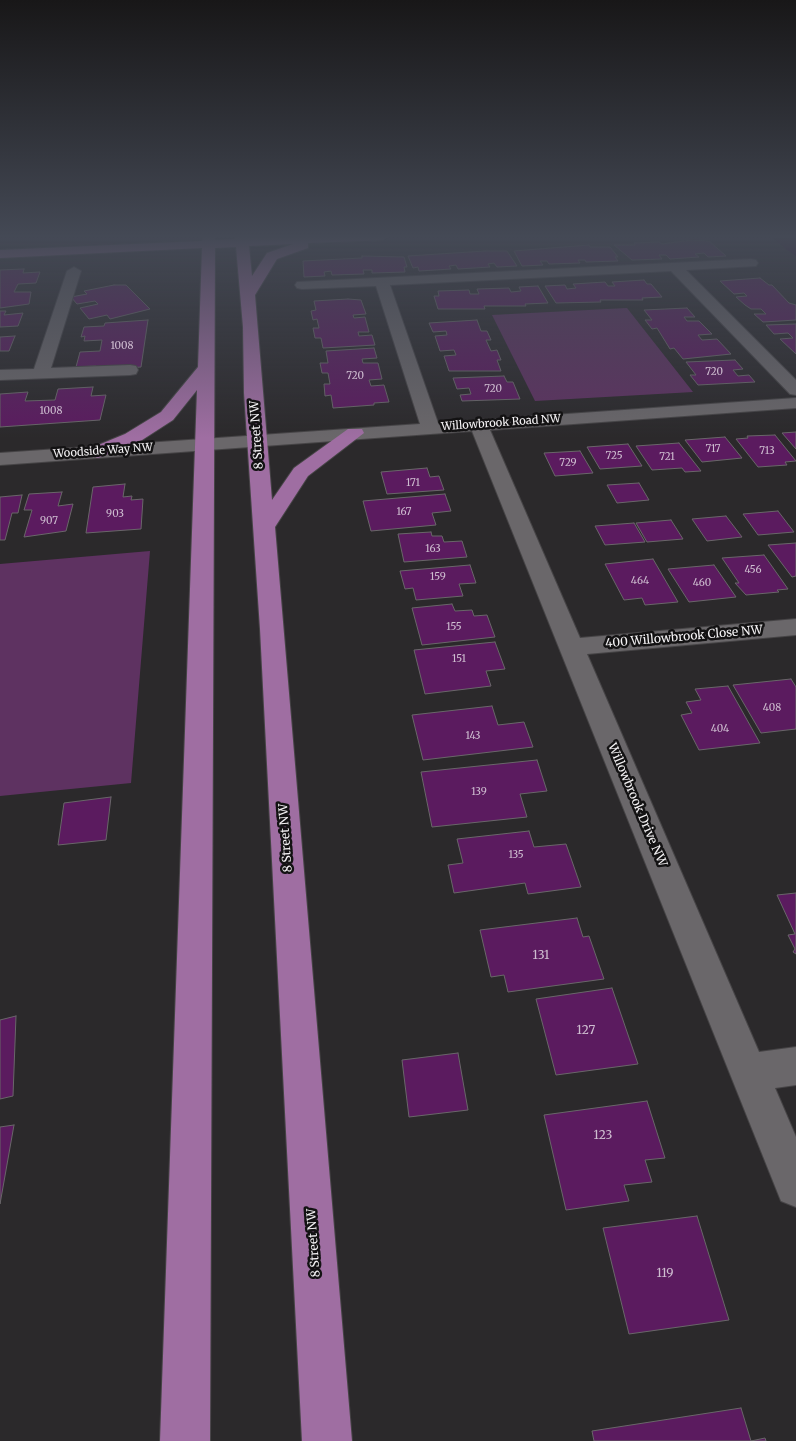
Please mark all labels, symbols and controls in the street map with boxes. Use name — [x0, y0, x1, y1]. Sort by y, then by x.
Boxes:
house number: 1008 — [111, 340, 133, 352]
house number: 720 — [705, 366, 723, 378]
house number: 720 — [346, 370, 364, 382]
house number: 720 — [484, 383, 502, 395]
street label: 8 Street NW — [247, 400, 267, 470]
house number: 1008 — [40, 405, 62, 417]
street label: Willowbrook Road NW — [441, 412, 561, 434]
street label: Woodside Way NW — [53, 441, 153, 461]
house number: 717 — [705, 443, 721, 455]
house number: 713 — [759, 445, 775, 457]
house number: 725 — [606, 450, 622, 462]
house number: 721 — [659, 451, 675, 463]
house number: 729 — [559, 457, 577, 469]
house number: 171 — [406, 477, 420, 489]
house number: 167 — [396, 506, 412, 518]
house number: 903 — [106, 508, 124, 520]
house number: 907 — [40, 515, 58, 527]
house number: 163 — [425, 543, 441, 555]
house number: 456 — [744, 564, 762, 576]
house number: 159 — [430, 571, 446, 583]
house number: 464 — [631, 575, 649, 587]
house number: 460 — [693, 577, 711, 589]
house number: 155 — [446, 621, 462, 633]
street label: 400 Willowbrook Close NW — [605, 623, 763, 651]
house number: 151 — [452, 653, 466, 665]
house number: 408 — [763, 702, 781, 714]
house number: 404 — [711, 723, 729, 735]
house number: 143 — [466, 730, 480, 742]
street label: Willowbrook Drive NW — [604, 741, 670, 869]
house number: 139 — [471, 786, 487, 798]
street label: 8 Street NW — [276, 803, 296, 873]
house number: 135 — [508, 849, 524, 861]
house number: 131 — [533, 949, 549, 963]
house number: 127 — [577, 1024, 595, 1038]
house number: 123 — [594, 1129, 612, 1143]
street label: 8 Street NW — [304, 1208, 324, 1278]
house number: 119 — [656, 1267, 674, 1281]

